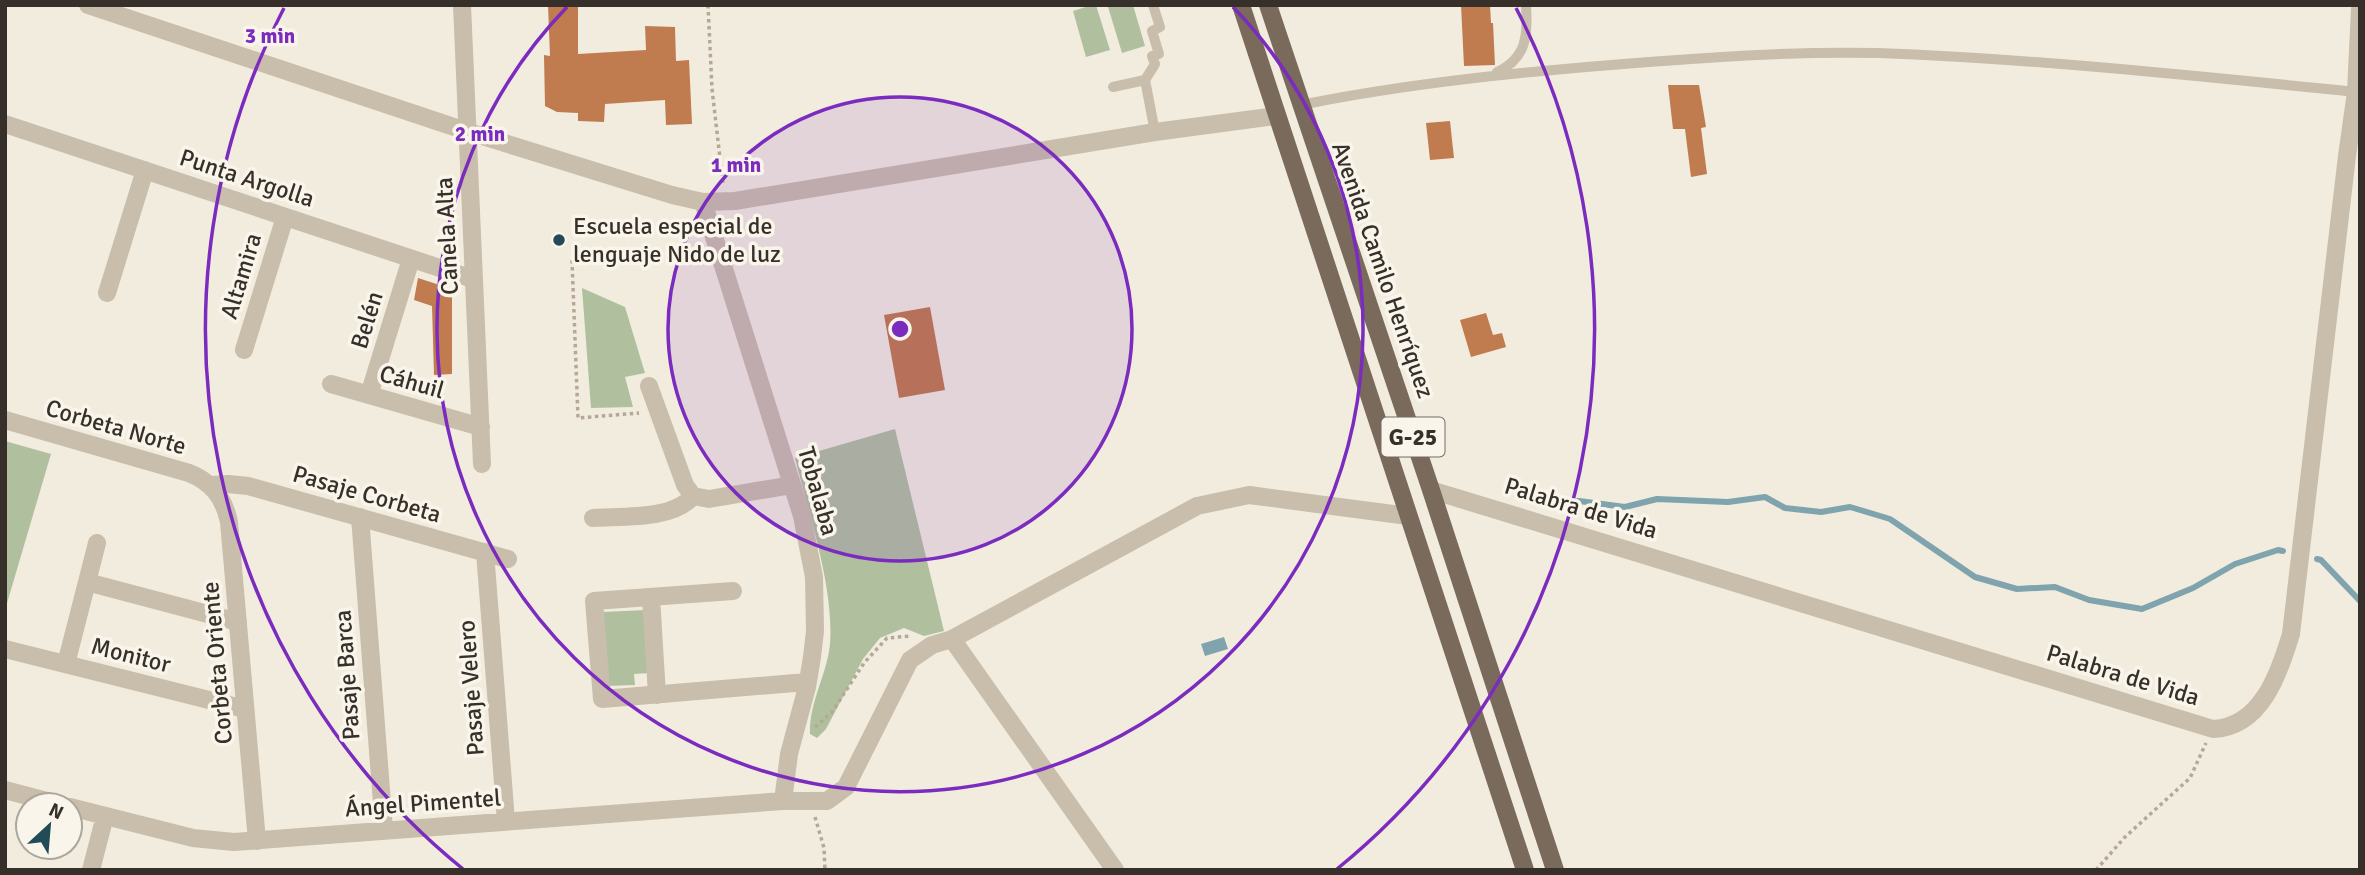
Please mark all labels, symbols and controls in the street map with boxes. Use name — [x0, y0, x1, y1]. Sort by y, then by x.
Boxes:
text: 3 min — [245, 23, 295, 49]
text: 2 min — [455, 121, 505, 147]
street label: Avenida Camilo Henríquez — [1325, 138, 1441, 402]
street label: Punta Argolla — [176, 142, 318, 214]
text: 1 min — [711, 152, 761, 178]
street label: Canela Alta — [429, 176, 465, 296]
place label: Escuela especial de lenguaje Nido de luz — [573, 211, 781, 269]
street label: Altamira — [214, 229, 268, 323]
marker: Escuela especial de lenguaje Nido de luz — [551, 232, 567, 248]
street label: Belén — [344, 288, 390, 352]
centre of rings — [888, 317, 912, 341]
street label: Cáhuil — [376, 358, 448, 406]
street label: Corbeta Norte — [42, 393, 190, 461]
road number: G-25 — [1382, 418, 1444, 457]
street label: Tobalaba — [791, 443, 845, 539]
street label: Pasaje Corbeta — [289, 459, 445, 529]
street label: Palabra de Vida — [1501, 470, 1661, 546]
street label: Corbeta Oriente — [195, 581, 239, 745]
street label: Pasaje Barca — [327, 609, 367, 741]
street label: Pasaje Velero — [451, 619, 491, 757]
street label: Monitor — [88, 631, 174, 679]
street label: Palabra de Vida — [2043, 637, 2203, 713]
street label: Ángel Pimentel — [344, 783, 502, 823]
north arrow — [14, 791, 84, 861]
text: N — [45, 798, 67, 825]

